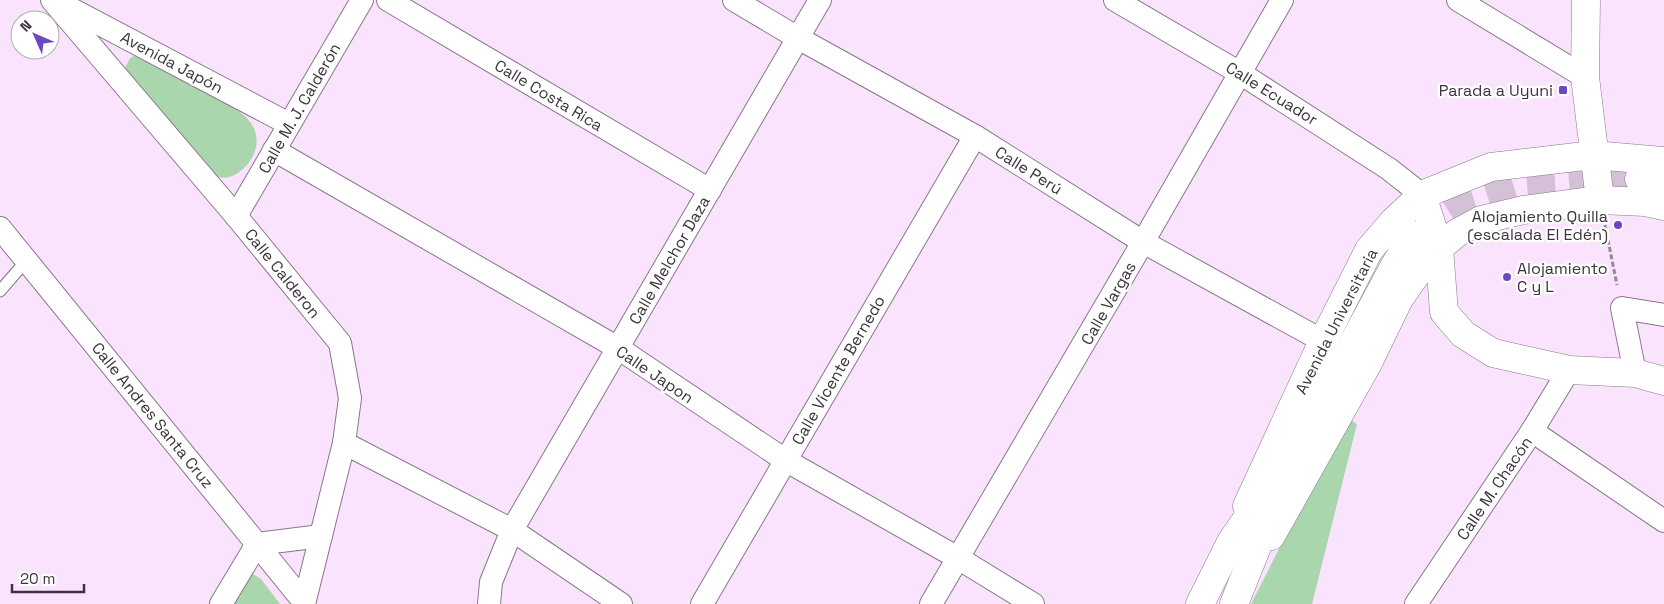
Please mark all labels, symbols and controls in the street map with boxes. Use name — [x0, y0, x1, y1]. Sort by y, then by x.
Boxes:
north arrow — [10, 10, 60, 60]
text: N — [16, 16, 35, 35]
street label: Avenida Japón — [117, 27, 227, 98]
street label: Calle M. J. Calderón — [254, 39, 345, 177]
street label: Calle Costa Rica — [491, 55, 607, 136]
street label: Calle Ecuador — [1222, 57, 1322, 130]
place label: Parada a Uyuni — [1439, 80, 1553, 101]
marker: Parada a Uyuni — [1557, 84, 1569, 96]
street label: Calle Perú — [991, 141, 1066, 199]
street label: Calle Melchor Daza — [624, 192, 715, 328]
place label: Alojamiento Quilla (escalada El Edén) — [1467, 206, 1608, 245]
marker: Alojamiento Quilla (escalada El Edén) — [1612, 219, 1624, 231]
street label: Calle Calderon — [240, 224, 325, 322]
street label: Avenida Universitaria — [1291, 245, 1382, 398]
street label: Calle Vargas — [1076, 258, 1141, 349]
place label: Alojamiento C y L — [1517, 258, 1608, 297]
marker: Alojamiento C y L — [1501, 271, 1513, 283]
street label: Calle Vicente Bernedo — [787, 292, 890, 449]
street label: Calle Andres Santa Cruz — [87, 338, 218, 493]
street label: Calle Japon — [612, 341, 698, 408]
street label: Calle M. Chacón — [1452, 432, 1537, 544]
scale bar — [12, 562, 85, 594]
text: 20 m — [20, 569, 55, 588]

